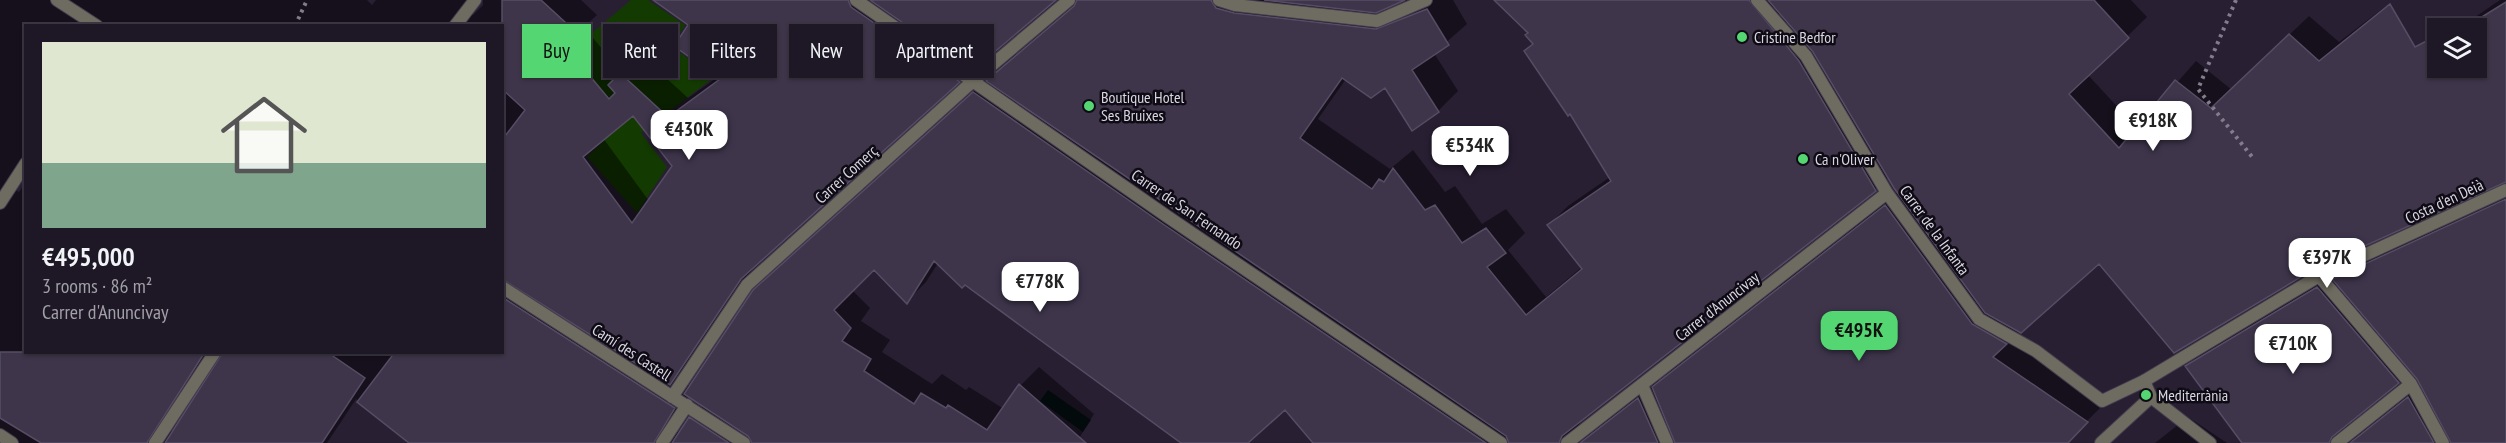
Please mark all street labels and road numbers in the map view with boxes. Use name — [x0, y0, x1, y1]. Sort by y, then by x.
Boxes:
street label: Carrer Comerç — [810, 140, 882, 207]
street label: Carrer de San Fernando — [1128, 165, 1246, 253]
street label: Costa d'en Deià — [2402, 174, 2486, 228]
street label: Carrer de la Infanta — [1896, 181, 1974, 279]
street label: Carrer d'Anuncivay — [1671, 267, 1763, 345]
street label: Camí des Castell — [589, 319, 676, 385]

